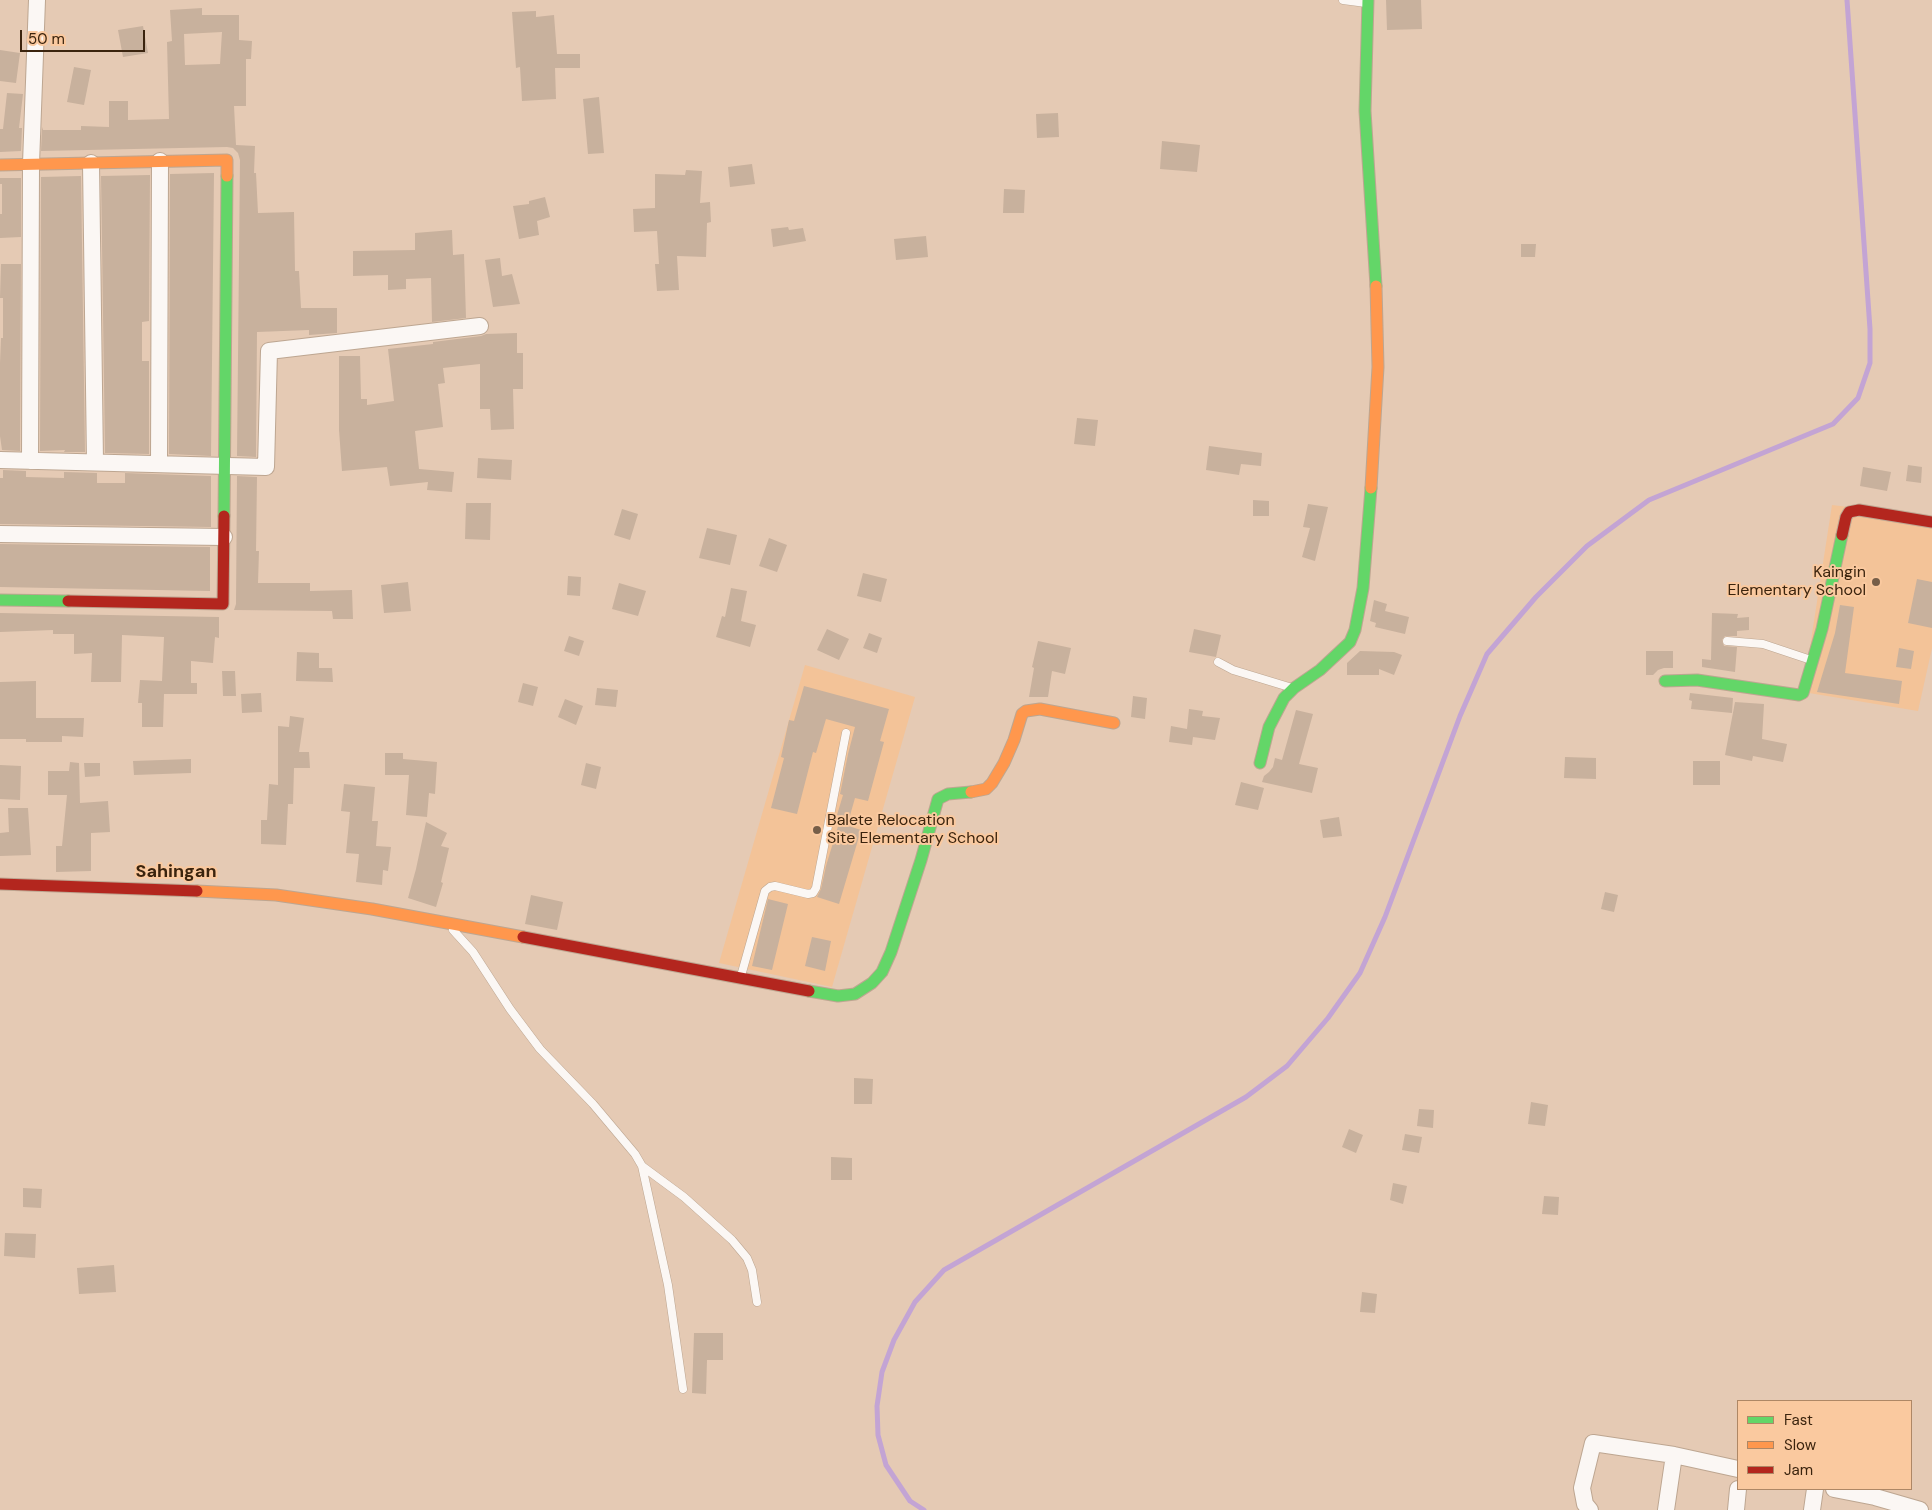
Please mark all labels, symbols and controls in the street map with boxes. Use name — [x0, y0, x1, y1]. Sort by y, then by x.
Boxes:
scale bar — [22, 20, 148, 52]
text: 50 m — [28, 29, 65, 49]
place label: Kaingin Elementary School — [1728, 563, 1866, 601]
marker: Kaingin Elementary School — [1870, 576, 1882, 588]
place label: Balete Relocation Site Elementary School — [827, 811, 998, 849]
marker: Balete Relocation Site Elementary School — [811, 824, 823, 836]
district label: Sahingan — [136, 861, 216, 883]
legend — [1737, 1400, 1912, 1490]
text: Fast — [1784, 1410, 1813, 1430]
text: Slow — [1784, 1435, 1816, 1455]
text: Jam — [1784, 1460, 1813, 1480]

